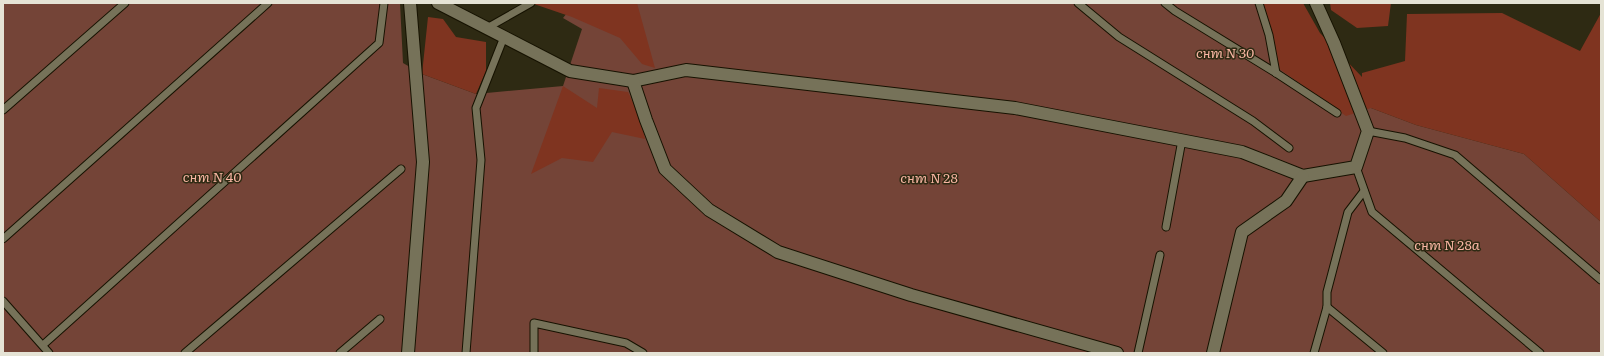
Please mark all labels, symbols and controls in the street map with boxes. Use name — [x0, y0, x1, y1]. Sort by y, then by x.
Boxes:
park label: снт N 30 — [1196, 42, 1254, 62]
park label: снт N 40 — [183, 166, 241, 186]
park label: снт N 28 — [900, 167, 958, 187]
park label: снт N 28а — [1414, 234, 1480, 254]

